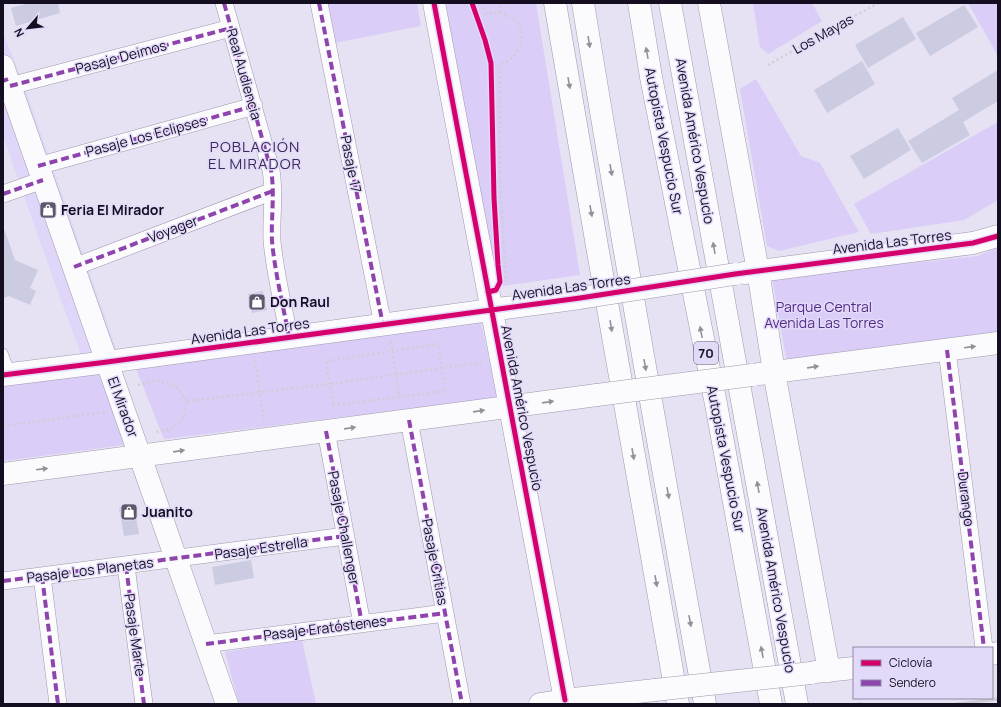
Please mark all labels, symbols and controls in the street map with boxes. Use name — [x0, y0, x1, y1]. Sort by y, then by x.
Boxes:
north arrow — [8, 8, 48, 48]
street label: Los Mayas — [789, 9, 857, 58]
text: N — [10, 26, 27, 40]
street label: Real Audiencia — [222, 26, 267, 122]
street label: Pasaje Deimos — [73, 35, 169, 78]
one-way arrow — [586, 35, 592, 48]
one-way arrow — [644, 47, 650, 59]
street label: Avenida Américo Vespucio — [672, 56, 719, 225]
street label: Autopista Vespucio Sur — [641, 66, 688, 216]
one-way arrow — [566, 77, 572, 89]
street label: Pasaje Los Eclipses — [83, 110, 208, 161]
street label: Pasaje 17 — [337, 134, 366, 194]
district label: POBLACIÓN EL MIRADOR — [208, 136, 302, 174]
one-way arrow — [608, 164, 614, 176]
shop icon: Feria El Mirador — [38, 200, 58, 220]
place label: Feria El Mirador — [61, 200, 165, 219]
one-way arrow — [588, 205, 594, 217]
street label: Voyager — [145, 210, 201, 247]
street label: Avenida Las Torres — [831, 225, 952, 258]
one-way arrow — [711, 242, 717, 254]
street label: Avenida Las Torres — [510, 269, 631, 304]
shop icon: Don Raul — [247, 292, 267, 312]
place label: Don Raul — [270, 292, 330, 311]
park label: Parque Central Avenida Las Torres — [764, 297, 884, 332]
street label: Avenida Las Torres — [189, 313, 310, 348]
one-way arrow — [608, 319, 614, 332]
street label: Avenida Américo Vespucio — [497, 324, 548, 492]
one-way arrow — [698, 325, 704, 338]
road number: 70 — [694, 342, 718, 364]
one-way arrow — [964, 344, 976, 350]
one-way arrow — [642, 359, 648, 371]
one-way arrow — [807, 364, 819, 370]
street label: El Mirador — [104, 374, 143, 440]
street label: Autopista Vespucio Sur — [703, 384, 750, 534]
one-way arrow — [542, 399, 554, 405]
one-way arrow — [472, 408, 485, 414]
one-way arrow — [344, 425, 356, 431]
one-way arrow — [630, 447, 636, 460]
one-way arrow — [173, 448, 185, 454]
one-way arrow — [36, 466, 48, 472]
street label: Pasaje Challenger — [324, 469, 365, 587]
street label: Durango — [954, 470, 979, 527]
one-way arrow — [754, 480, 760, 493]
one-way arrow — [665, 487, 671, 499]
shop icon: Juanito — [119, 502, 139, 522]
place label: Juanito — [142, 502, 193, 521]
street label: Avenida Américo Vespucio — [753, 505, 800, 674]
street label: Pasaje Critias — [418, 517, 453, 607]
street label: Pasaje Estrella — [213, 532, 309, 563]
street label: Pasaje Los Planetas — [25, 552, 154, 587]
one-way arrow — [653, 575, 659, 588]
street label: Pasaje Marte — [120, 592, 151, 678]
street label: Pasaje Eratóstenes — [262, 611, 388, 644]
one-way arrow — [688, 615, 694, 627]
one-way arrow — [758, 646, 764, 658]
legend — [853, 647, 993, 699]
text: Ciclovía — [889, 654, 932, 671]
text: Sendero — [889, 674, 936, 691]

